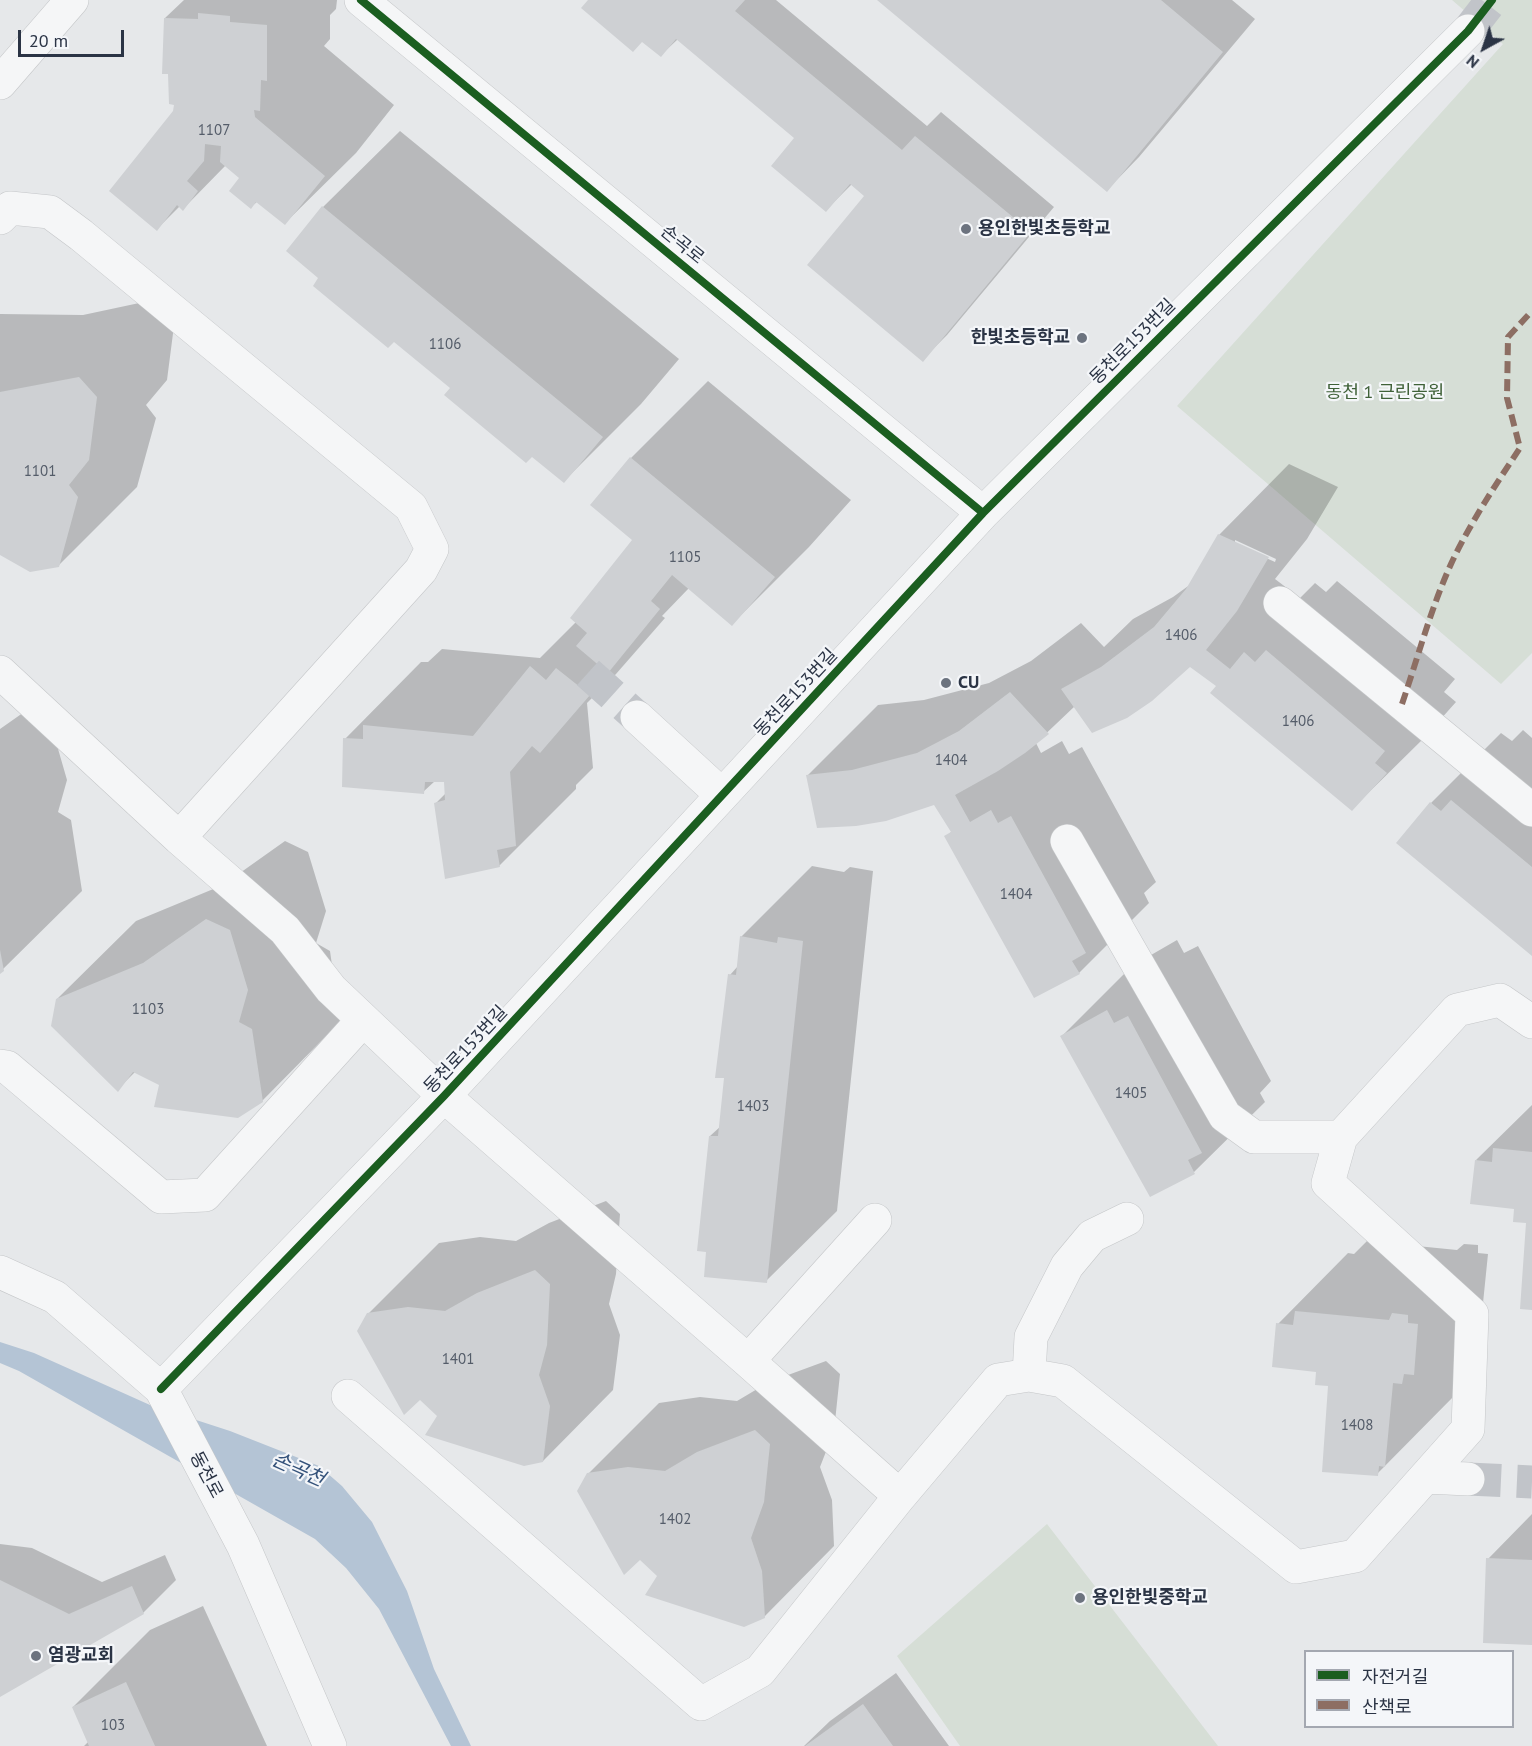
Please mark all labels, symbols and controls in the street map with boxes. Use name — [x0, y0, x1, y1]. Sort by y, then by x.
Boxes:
scale bar — [21, 18, 128, 56]
north arrow — [1454, 18, 1514, 78]
text: 20 m — [29, 29, 68, 52]
text: N — [1462, 51, 1483, 73]
house number: 1107 — [198, 122, 230, 140]
place label: 용인한빛초등학교 — [978, 218, 1110, 240]
street label: 손곡로 — [656, 221, 708, 269]
marker: 용인한빛초등학교 — [959, 222, 973, 236]
street label: 동천로153번길 — [1086, 295, 1180, 389]
place label: 한빛초등학교 — [971, 327, 1070, 349]
marker: 한빛초등학교 — [1075, 331, 1089, 345]
house number: 1106 — [429, 336, 461, 354]
park label: 동천 1 근린공원 — [1326, 382, 1444, 404]
house number: 1101 — [24, 463, 56, 481]
house number: 1105 — [669, 549, 701, 567]
house number: 1406 — [1165, 627, 1197, 645]
street label: 동천로153번길 — [750, 645, 842, 741]
place label: CU — [958, 672, 979, 694]
marker: CU — [939, 676, 953, 690]
house number: 1406 — [1282, 713, 1314, 731]
house number: 1404 — [935, 752, 967, 770]
house number: 1404 — [1000, 886, 1032, 904]
house number: 1103 — [132, 1001, 164, 1019]
street label: 동천로153번길 — [420, 1002, 512, 1098]
house number: 1405 — [1115, 1085, 1147, 1103]
house number: 1403 — [737, 1098, 769, 1116]
house number: 1401 — [442, 1351, 474, 1369]
house number: 1408 — [1341, 1417, 1373, 1435]
street label: 동천로 — [185, 1448, 227, 1502]
water label: 손곡천 — [268, 1448, 328, 1492]
house number: 1402 — [659, 1511, 691, 1529]
place label: 용인한빛중학교 — [1092, 1587, 1208, 1609]
marker: 용인한빛중학교 — [1073, 1591, 1087, 1605]
place label: 염광교회 — [48, 1645, 114, 1667]
marker: 염광교회 — [29, 1649, 43, 1663]
legend — [1304, 1650, 1514, 1728]
text: 자전거길 — [1362, 1665, 1428, 1688]
text: 산책로 — [1362, 1695, 1412, 1718]
house number: 103 — [101, 1717, 125, 1735]

